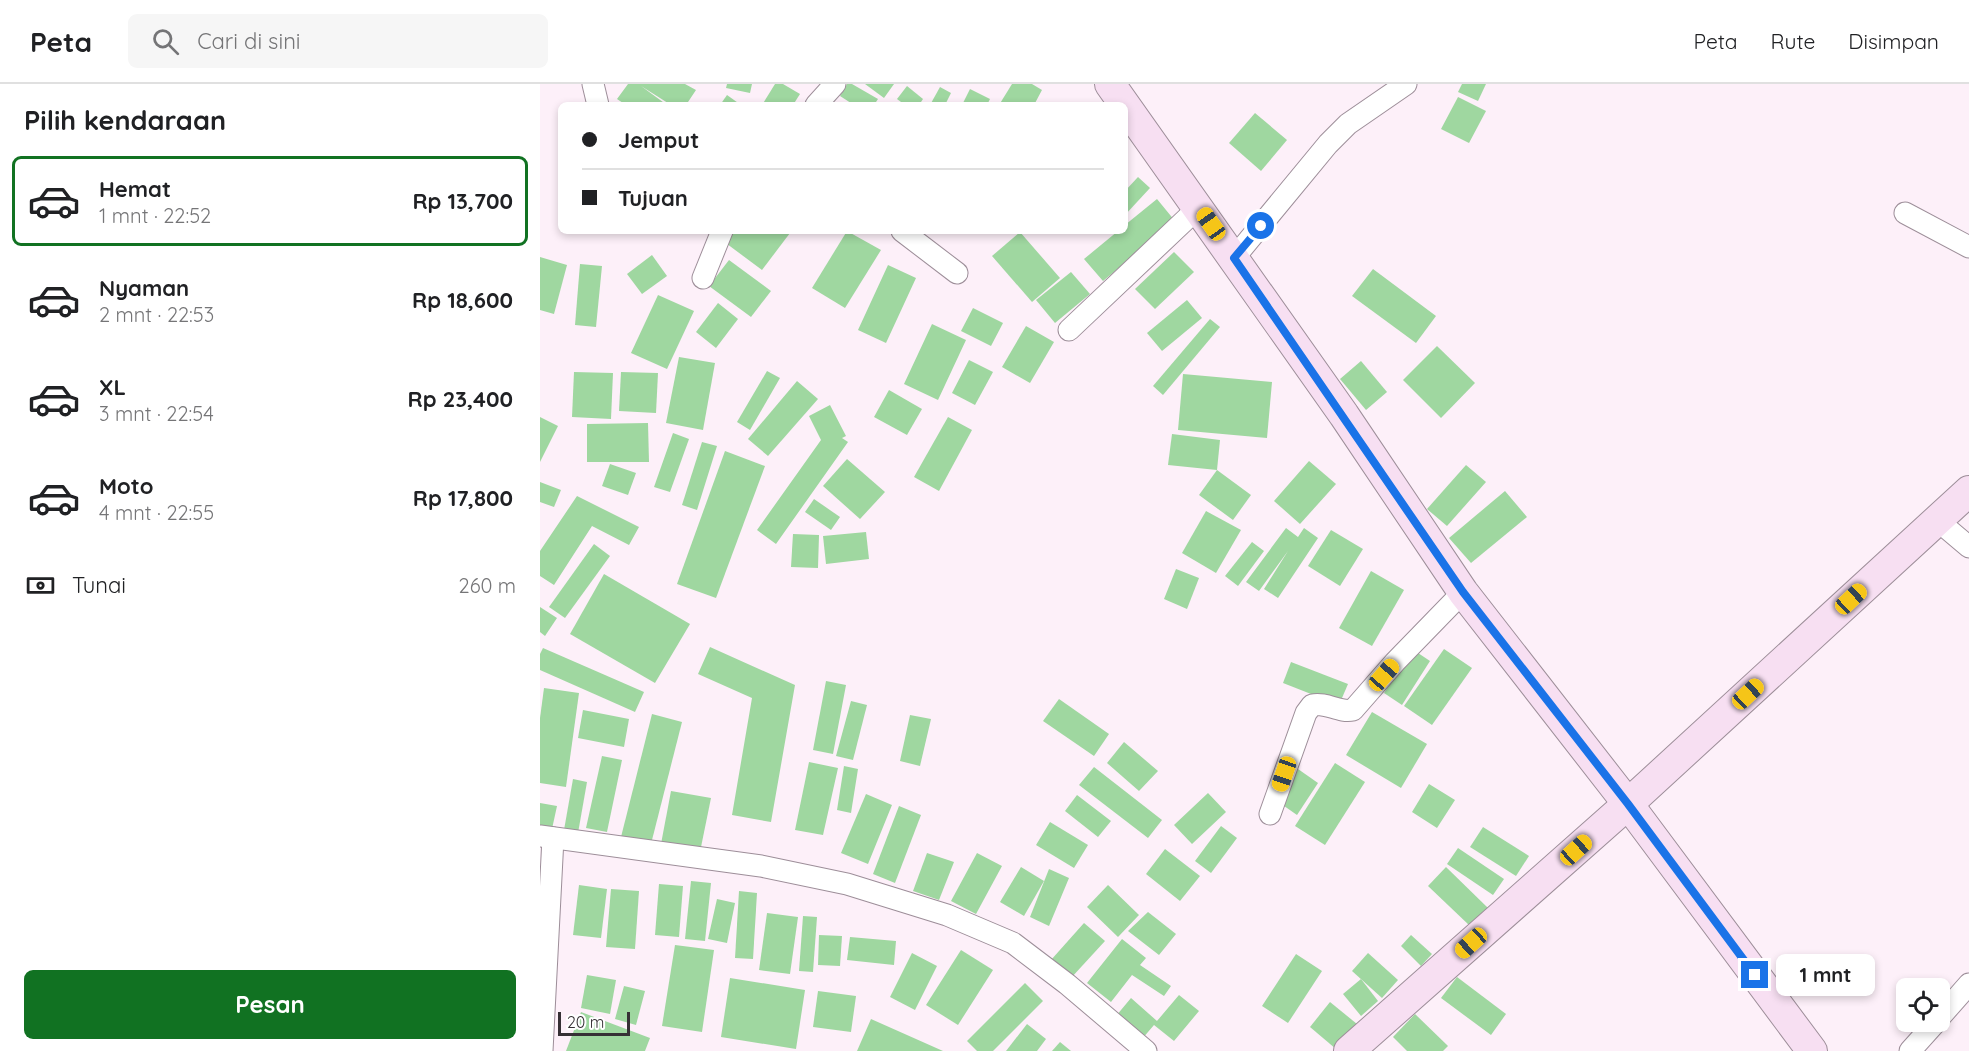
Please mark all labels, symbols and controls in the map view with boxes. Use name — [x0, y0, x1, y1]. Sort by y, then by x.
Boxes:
search box — [128, 14, 548, 68]
text: Peta — [30, 24, 92, 59]
icon: search — [149, 25, 182, 58]
text: Cari di sini — [197, 27, 301, 55]
text: Peta — [1694, 28, 1738, 54]
text: Rute — [1771, 28, 1815, 54]
text: Disimpan — [1848, 28, 1939, 54]
text: Pilih kendaraan — [24, 103, 226, 137]
text: Jemput — [618, 126, 699, 154]
icon: car — [27, 174, 81, 228]
text: Hemat — [99, 175, 171, 203]
text: Tujuan — [618, 184, 688, 212]
text: Rp 13,700 — [412, 187, 513, 215]
text: 1 mnt · 22:52 — [99, 203, 211, 228]
car — [1193, 204, 1229, 244]
route start — [1247, 212, 1274, 239]
icon: car — [27, 273, 81, 327]
text: Nyaman — [99, 274, 189, 302]
text: Rp 18,600 — [412, 286, 513, 314]
text: 2 mnt · 22:53 — [99, 302, 214, 327]
icon: car — [27, 372, 81, 426]
text: XL — [99, 373, 126, 401]
text: Rp 23,400 — [408, 385, 513, 413]
text: 3 mnt · 22:54 — [99, 401, 214, 426]
icon: car — [27, 471, 81, 525]
text: Moto — [99, 472, 153, 500]
text: Rp 17,800 — [413, 484, 513, 512]
text: 4 mnt · 22:55 — [99, 500, 214, 525]
icon: cash — [24, 569, 57, 602]
text: Tunai — [72, 571, 126, 599]
text: 260 m — [459, 573, 516, 598]
car — [1832, 580, 1870, 618]
car — [1365, 656, 1403, 694]
car — [1729, 675, 1767, 713]
car — [1270, 754, 1298, 794]
car — [1557, 831, 1595, 869]
car — [1452, 924, 1490, 962]
callout: 1 mnt — [1776, 954, 1875, 996]
route end — [1741, 961, 1768, 988]
text: 1 mnt — [1800, 962, 1851, 987]
button: Pesan — [24, 970, 516, 1039]
map controls — [1896, 978, 1950, 1032]
button: locate — [1896, 978, 1950, 1032]
scale bar — [558, 1009, 630, 1036]
text: 20 m — [567, 1012, 604, 1032]

